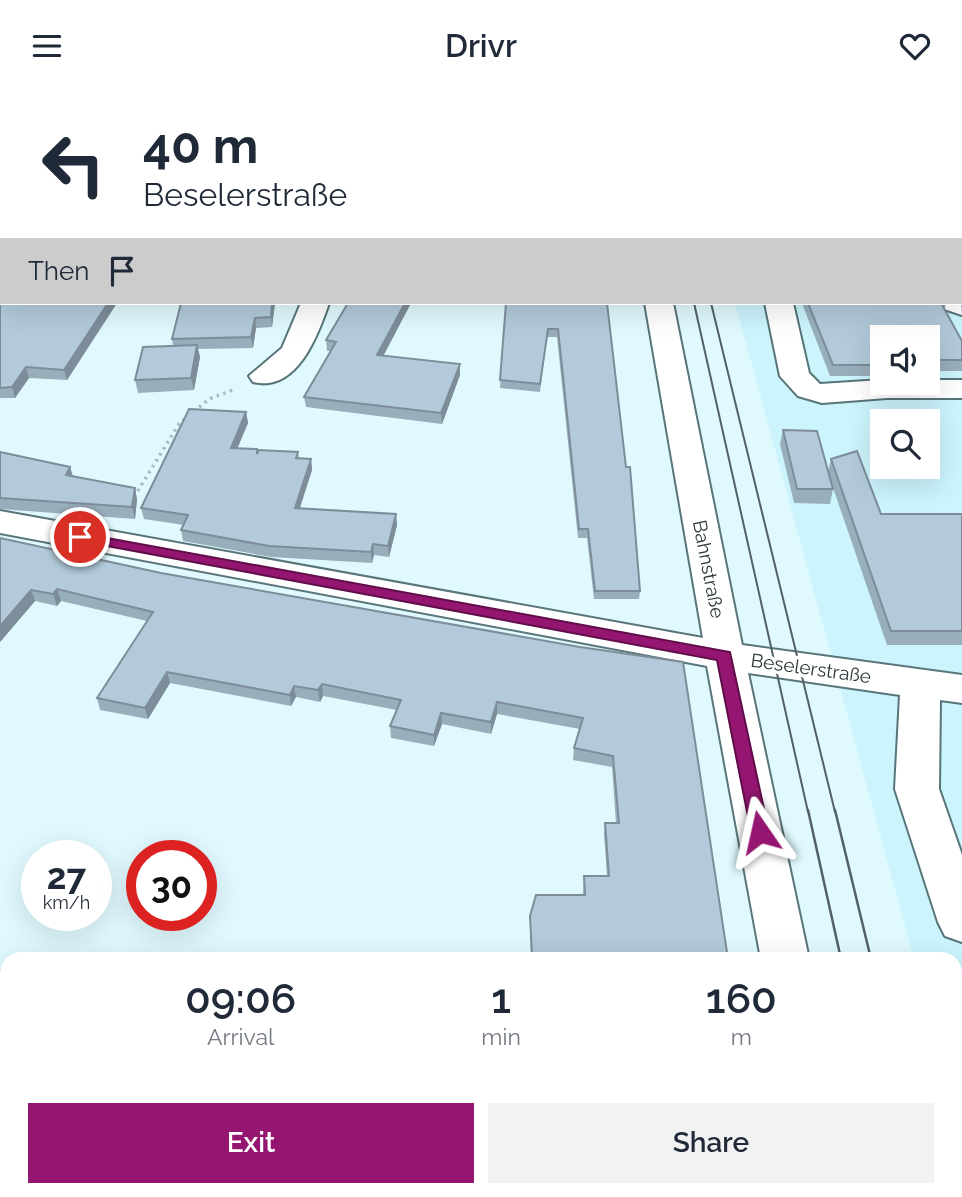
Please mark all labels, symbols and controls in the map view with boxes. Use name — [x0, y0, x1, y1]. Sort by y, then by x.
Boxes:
icon: menu — [28, 27, 66, 65]
text: Drivr — [445, 27, 517, 64]
icon: heart — [896, 27, 934, 65]
text: 40 m — [143, 117, 258, 174]
icon: left — [28, 119, 119, 210]
text: Beselerstraße — [143, 176, 347, 213]
icon: arrive — [103, 252, 141, 290]
text: Then — [28, 256, 89, 286]
map controls — [870, 325, 940, 479]
button: sound — [870, 325, 940, 395]
button: search — [870, 409, 940, 479]
pin — [50, 507, 110, 567]
icon: arrive — [61, 518, 99, 556]
street label: Bahnstraße — [689, 518, 729, 620]
street label: Beselerstraße — [749, 649, 873, 687]
position arrow — [723, 795, 797, 869]
speed limit sign: 30 — [126, 840, 217, 931]
text: 27 — [47, 856, 86, 897]
text: km/h — [43, 892, 90, 913]
text: 09:06 — [185, 974, 296, 1023]
text: 1 — [491, 974, 511, 1023]
text: 160 — [706, 974, 777, 1023]
text: Arrival — [207, 1023, 274, 1050]
text: min — [481, 1023, 521, 1050]
text: m — [731, 1023, 752, 1050]
button: Exit — [28, 1103, 474, 1183]
button: Share — [488, 1103, 934, 1183]

